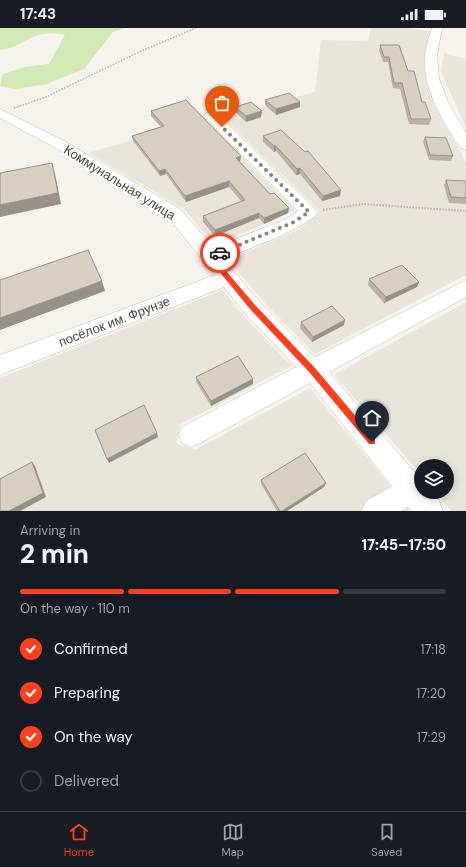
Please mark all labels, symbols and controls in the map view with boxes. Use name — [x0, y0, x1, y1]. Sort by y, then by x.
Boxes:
text: 17:43 — [20, 4, 56, 24]
pin — [205, 86, 239, 127]
icon: bag — [211, 92, 233, 114]
street label: Коммунальная улица — [61, 141, 179, 224]
courier — [200, 233, 240, 273]
icon: car — [209, 242, 231, 264]
street label: посёлок им. Фрунзе — [56, 292, 172, 351]
pin — [355, 401, 389, 442]
icon: home — [361, 407, 383, 429]
map controls — [414, 459, 454, 499]
button: layers — [414, 459, 454, 499]
text: Arriving in — [20, 522, 80, 539]
text: 17:45–17:50 — [361, 535, 446, 555]
text: 2 min — [20, 537, 89, 571]
text: On the way · 110 m — [20, 600, 130, 617]
icon: check — [20, 638, 42, 660]
text: Confirmed — [54, 639, 128, 659]
text: 17:18 — [420, 641, 446, 658]
icon: check — [20, 682, 42, 704]
text: Preparing — [54, 683, 120, 703]
text: 17:20 — [416, 685, 446, 702]
icon: check — [20, 726, 42, 748]
text: On the way — [54, 727, 133, 747]
text: 17:29 — [417, 729, 446, 746]
text: Delivered — [54, 771, 119, 791]
tab: Home — [64, 821, 94, 859]
tab: Map — [222, 821, 244, 859]
tab: Saved — [371, 821, 402, 859]

